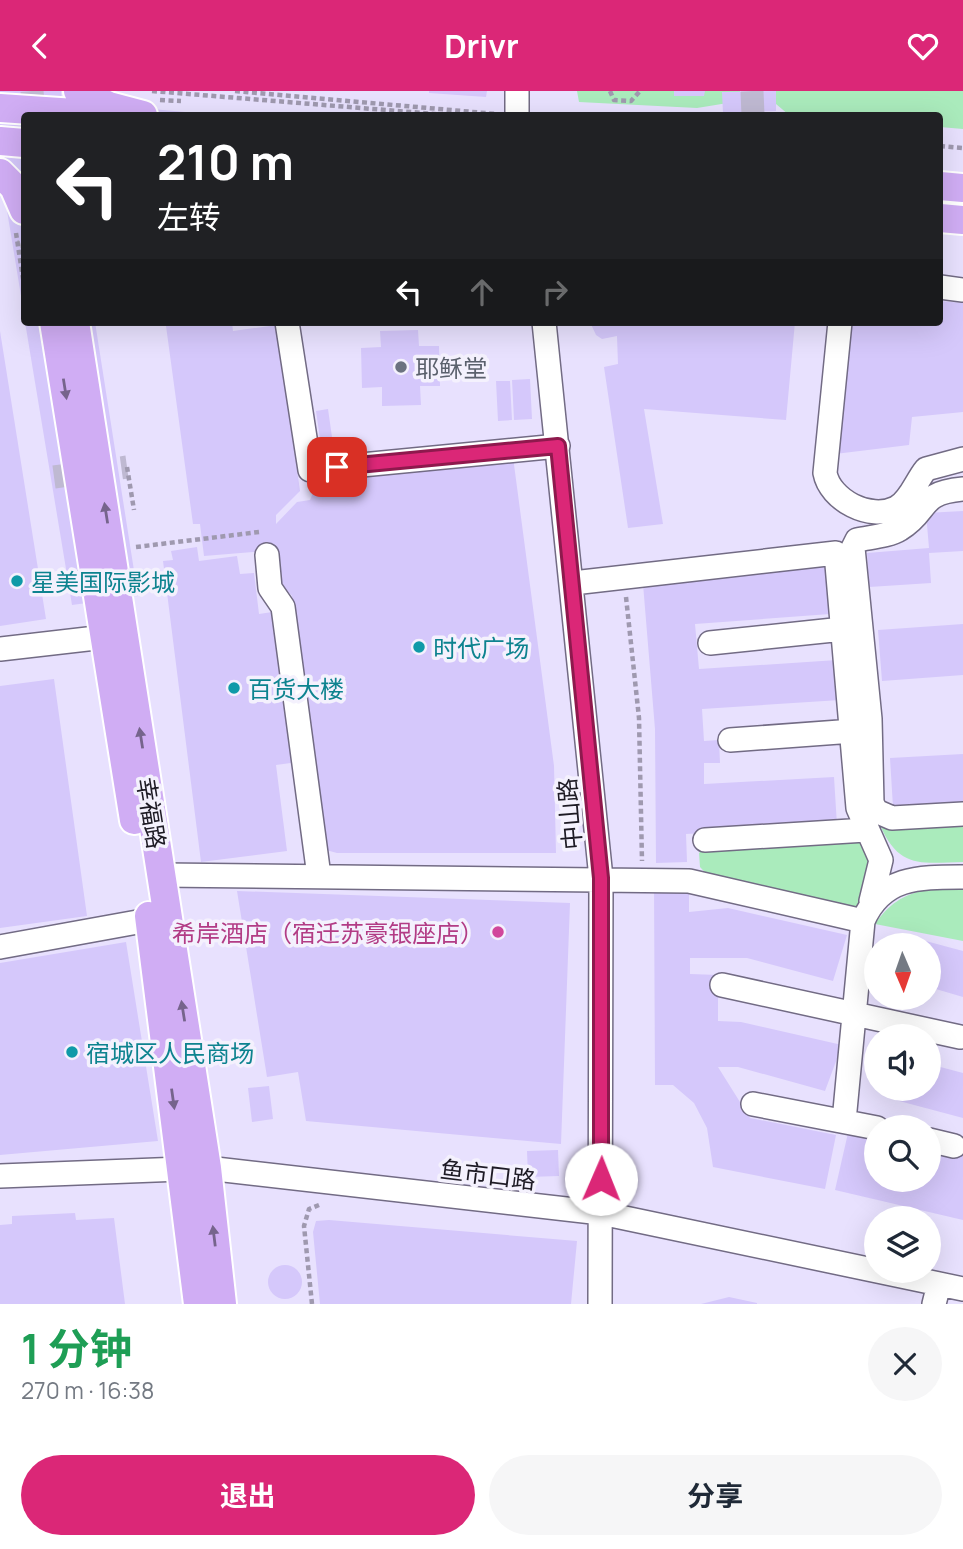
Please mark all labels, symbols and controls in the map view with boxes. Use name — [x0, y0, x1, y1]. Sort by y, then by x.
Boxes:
text: Drivr — [444, 24, 519, 68]
icon: back — [21, 27, 59, 65]
icon: heart — [904, 27, 942, 65]
text: 210 m — [157, 128, 294, 195]
icon: left — [42, 140, 133, 231]
text: 左转 — [157, 195, 221, 239]
icon: left — [390, 273, 428, 311]
icon: ahead — [463, 273, 501, 311]
icon: right — [536, 273, 574, 311]
place label: 耶稣堂 — [415, 351, 487, 384]
marker: 耶稣堂 — [393, 359, 409, 375]
one-way arrow — [60, 379, 71, 401]
pin — [307, 437, 367, 497]
icon: arrive — [318, 448, 356, 486]
one-way arrow — [100, 502, 111, 524]
place label: 星美国际影城 — [31, 565, 175, 598]
marker: 星美国际影城 — [9, 573, 25, 589]
place label: 时代广场 — [433, 631, 529, 664]
marker: 时代广场 — [411, 639, 427, 655]
place label: 百货大楼 — [248, 672, 344, 705]
marker: 百货大楼 — [226, 680, 242, 696]
one-way arrow — [135, 727, 146, 749]
street label: 幸福路 — [130, 775, 174, 851]
street label: 中山路 — [549, 777, 589, 851]
place label: 希岸酒店（宿迁苏豪银座店） — [172, 916, 484, 949]
marker: 希岸酒店（宿迁苏豪银座店） — [490, 924, 506, 940]
north arrow — [864, 933, 942, 1010]
map controls — [864, 933, 941, 1283]
one-way arrow — [177, 1000, 188, 1022]
button: sound — [864, 1024, 941, 1101]
place label: 宿城区人民商场 — [86, 1036, 254, 1069]
marker: 宿城区人民商场 — [64, 1044, 80, 1060]
one-way arrow — [168, 1088, 179, 1110]
button: search — [864, 1115, 941, 1192]
position arrow — [564, 1142, 638, 1216]
street label: 鱼市口路 — [438, 1152, 538, 1196]
button: layers — [864, 1206, 941, 1283]
one-way arrow — [209, 1225, 220, 1247]
text: 1 分钟 — [21, 1319, 132, 1377]
button: close — [868, 1327, 942, 1401]
text: 270 m · 16:38 — [21, 1374, 154, 1406]
button: 退出 — [21, 1455, 475, 1535]
button: 分享 — [489, 1455, 942, 1535]

